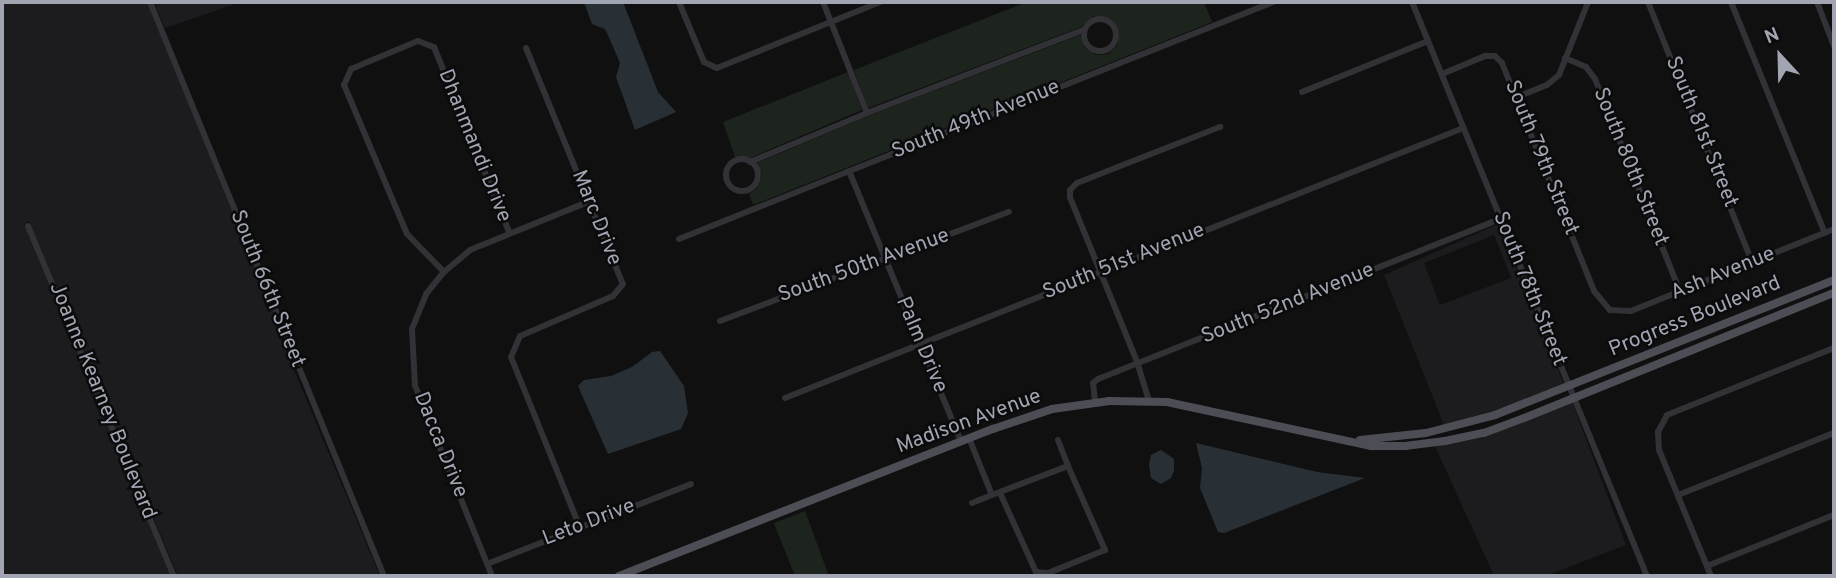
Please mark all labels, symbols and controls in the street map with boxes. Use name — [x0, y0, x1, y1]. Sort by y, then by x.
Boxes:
north arrow — [1745, 21, 1815, 91]
text: N — [1761, 23, 1783, 50]
street label: South 81st Street — [1659, 53, 1743, 211]
street label: Dhanmandi Drive — [432, 66, 516, 226]
street label: South 49th Avenue — [888, 75, 1064, 165]
street label: South 79th Street — [1498, 77, 1584, 239]
street label: South 80th Street — [1587, 84, 1673, 250]
street label: Marc Drive — [566, 167, 626, 269]
street label: South 66th Street — [224, 207, 310, 371]
street label: South 78th Street — [1486, 208, 1572, 370]
street label: South 51st Avenue — [1039, 218, 1209, 306]
street label: South 50th Avenue — [775, 223, 953, 309]
street label: Ash Avenue — [1667, 242, 1779, 306]
street label: South 52nd Avenue — [1198, 258, 1378, 350]
street label: Progress Boulevard — [1605, 271, 1785, 363]
street label: Joanne Kearney Boulevard — [43, 279, 161, 523]
street label: Palm Drive — [890, 293, 952, 397]
street label: Madison Avenue — [893, 384, 1045, 460]
street label: Dacca Drive — [407, 388, 473, 502]
street label: Leto Drive — [539, 494, 639, 552]

